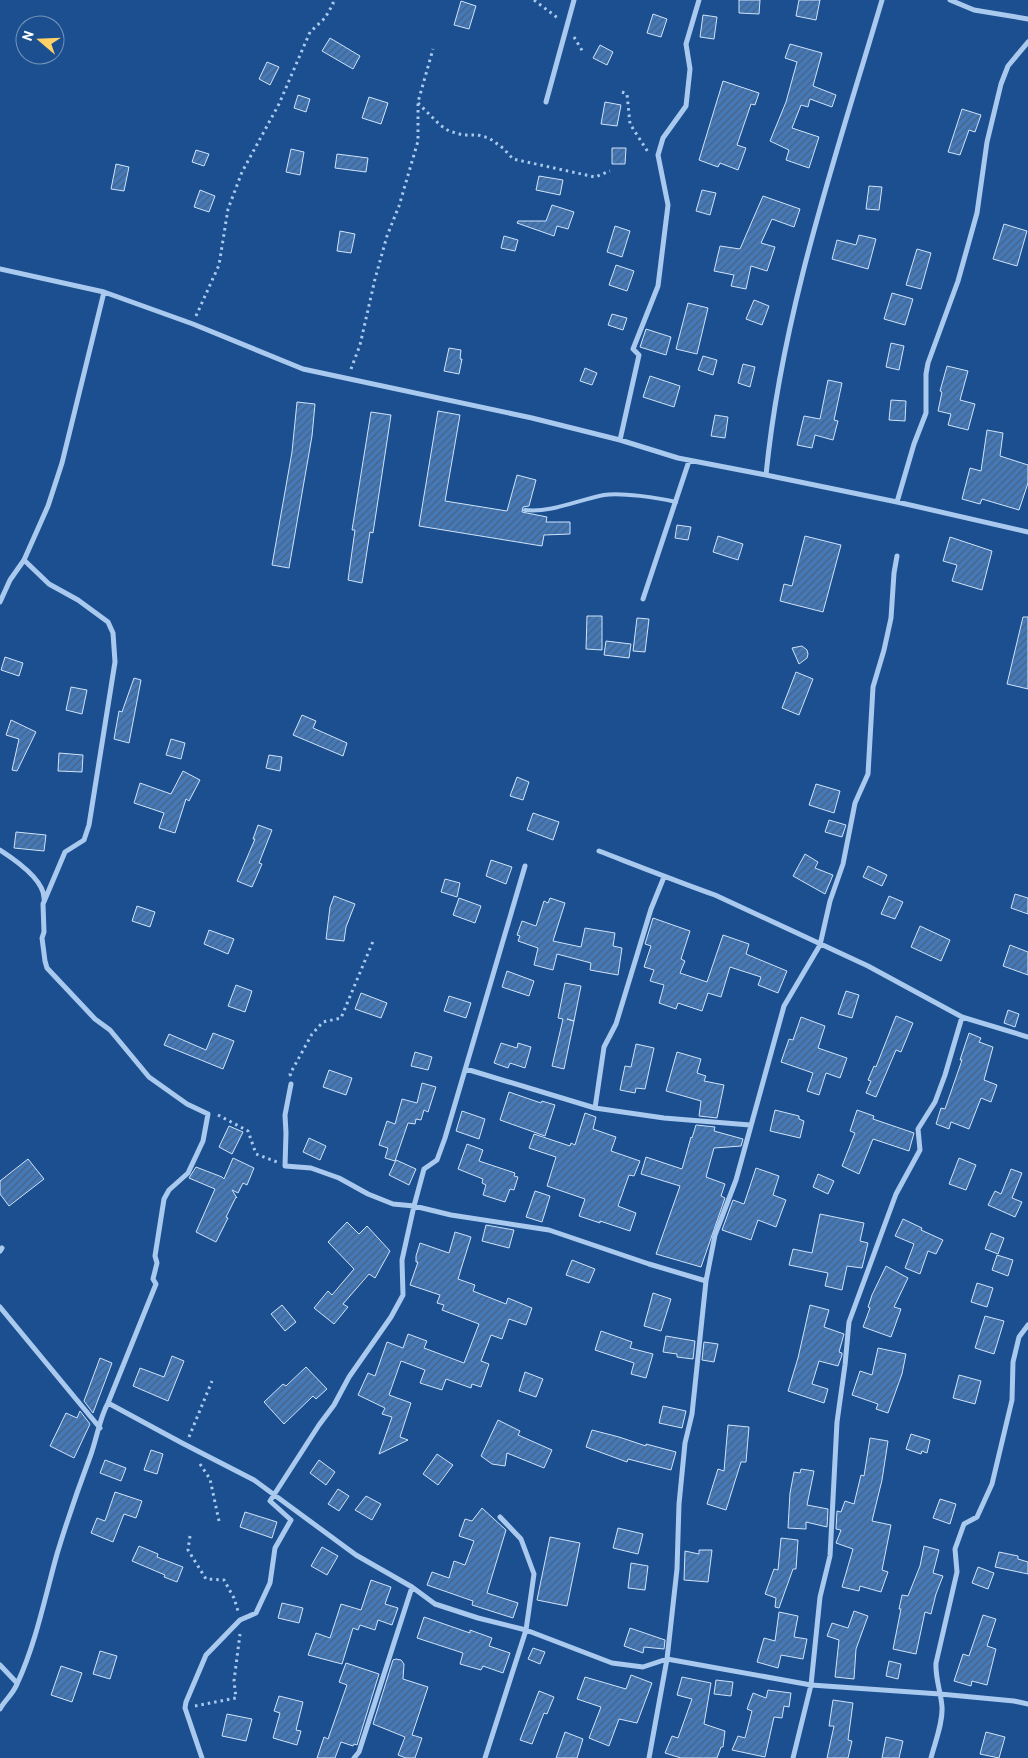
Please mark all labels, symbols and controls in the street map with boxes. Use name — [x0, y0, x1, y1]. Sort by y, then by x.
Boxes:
north arrow — [15, 15, 65, 65]
text: N — [18, 28, 37, 43]

